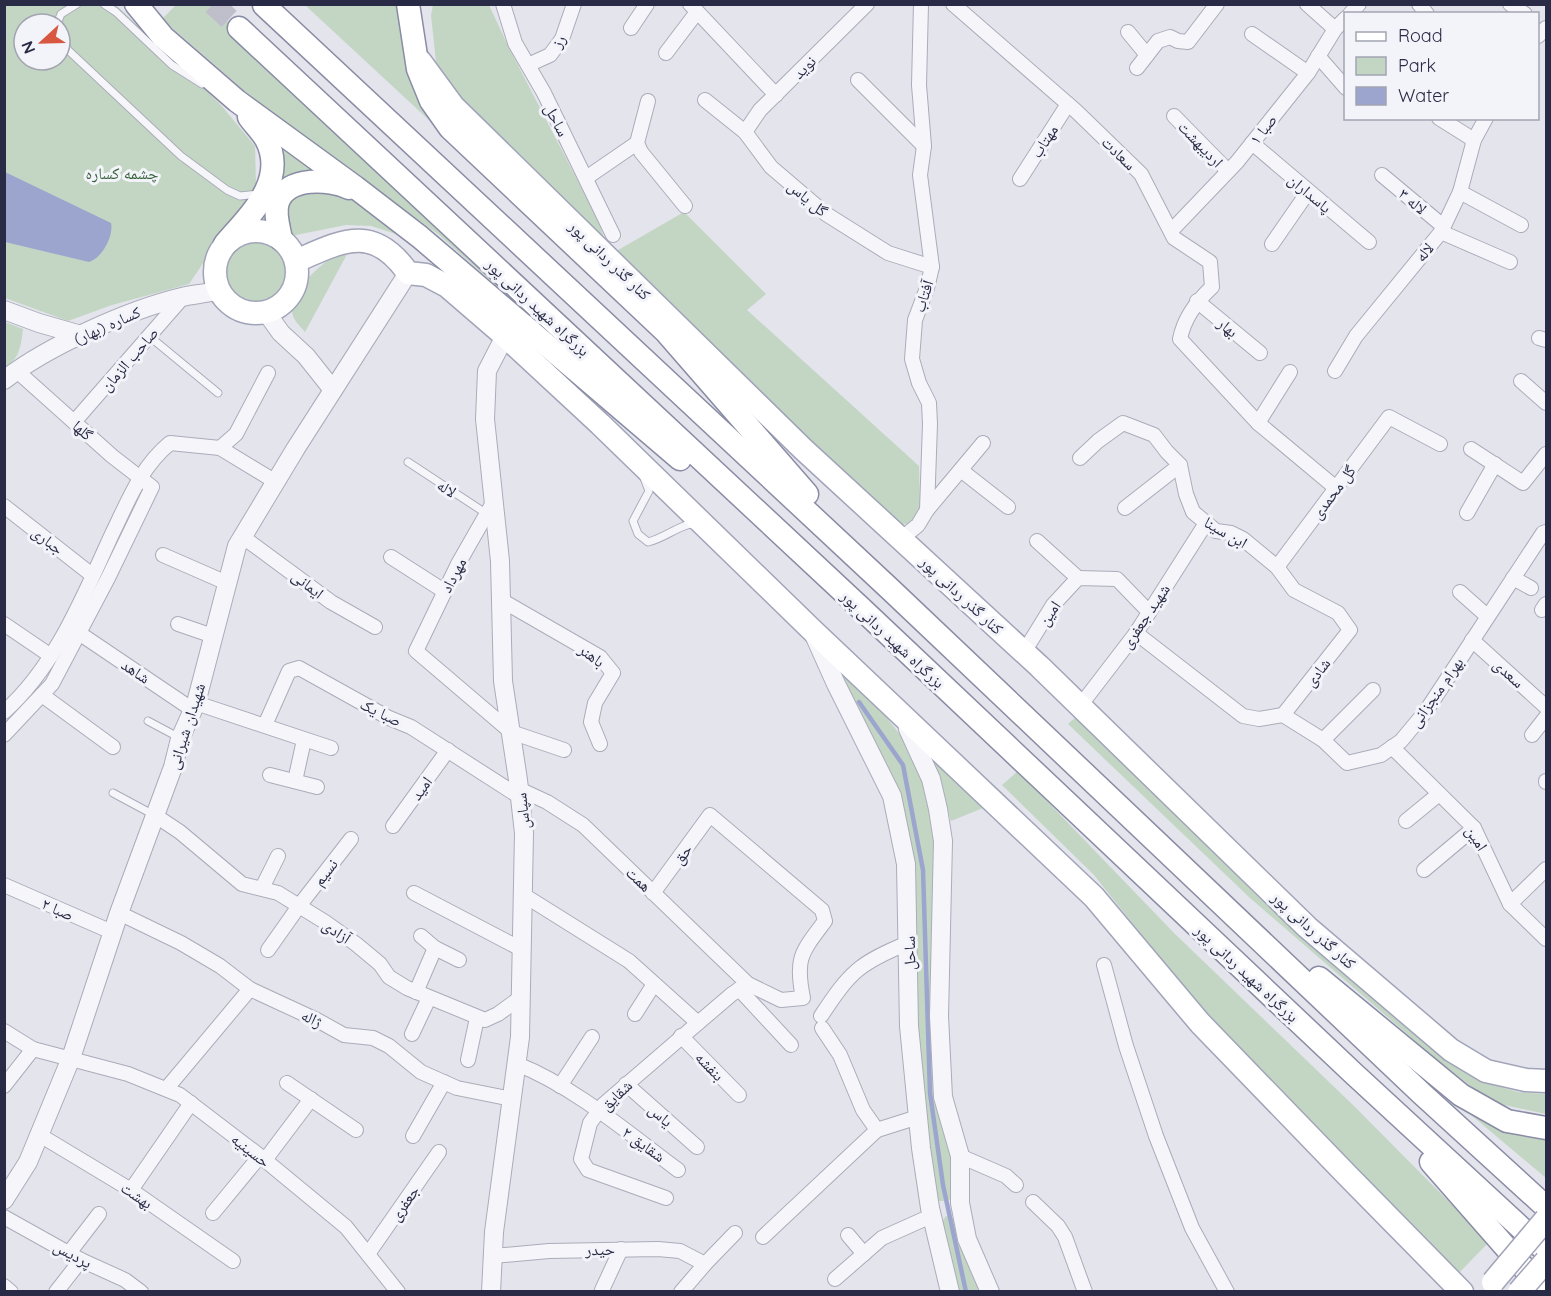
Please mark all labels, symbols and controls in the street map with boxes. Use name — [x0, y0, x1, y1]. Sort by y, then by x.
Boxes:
north arrow — [12, 12, 72, 72]
legend — [1344, 12, 1539, 120]
text: Road — [1398, 24, 1443, 47]
street label: رز — [546, 31, 570, 52]
text: N — [17, 38, 40, 57]
street label: نوید — [788, 51, 820, 83]
text: Park — [1398, 54, 1436, 77]
text: Water — [1398, 84, 1449, 107]
street label: ساحل — [539, 100, 574, 140]
street label: صبا ۱ — [1245, 110, 1281, 148]
street label: اردیبهشت — [1174, 117, 1228, 171]
street label: مهتاب — [1026, 121, 1062, 161]
street label: سعادت — [1098, 132, 1140, 174]
park label: چشمه کساره — [86, 163, 159, 183]
street label: پاسداران — [1283, 169, 1336, 218]
street label: گل یاس — [783, 175, 832, 222]
street label: لاله ۳ — [1395, 184, 1431, 218]
street label: کنار گذر ردانی پور — [563, 215, 655, 305]
street label: لاله — [1410, 238, 1438, 266]
street label: بزرگراه شهید ردانی پور — [481, 253, 594, 361]
street label: آفتاب — [908, 276, 938, 315]
street label: کساره (بهار) — [70, 301, 144, 349]
street label: بهار — [1213, 312, 1242, 341]
street label: صاحب الزمان — [96, 323, 163, 396]
street label: گلها — [69, 416, 98, 445]
street label: گل محمدی — [1306, 461, 1361, 524]
street label: لاله — [434, 474, 460, 502]
street label: ابن سینا — [1200, 512, 1251, 553]
street label: جباری — [27, 521, 68, 559]
street label: کنار گذر ردانی پور — [915, 551, 1008, 639]
street label: مهرداد — [436, 554, 470, 596]
street label: ایمانی — [287, 565, 328, 604]
street label: شهید جعفری — [1116, 580, 1175, 653]
street label: بزرگراه شهید ردانی پور — [836, 585, 949, 693]
street label: امین — [1033, 597, 1065, 630]
street label: باهنر — [574, 638, 609, 671]
street label: بهرام منجزانی — [1405, 653, 1468, 732]
street label: شاهد — [118, 654, 154, 688]
street label: شادی — [1300, 654, 1335, 691]
street label: سعدی — [1489, 654, 1529, 693]
street label: شهیدان شیرانی — [163, 680, 210, 772]
street label: صبا یک — [357, 693, 405, 731]
street label: امید — [406, 772, 436, 804]
street label: سپاس — [510, 792, 535, 830]
street label: امین — [1461, 822, 1493, 855]
street label: حق — [668, 840, 697, 869]
street label: نسیم — [308, 854, 343, 890]
street label: همت — [622, 862, 656, 896]
street label: کنار گذر ردانی پور — [1266, 886, 1360, 974]
street label: صبا ۲ — [39, 893, 77, 925]
street label: آزادی — [318, 914, 356, 949]
street label: بزرگراه شهید ردانی پور — [1190, 919, 1303, 1027]
street label: ساحل — [899, 936, 920, 970]
street label: ژاله — [298, 1004, 326, 1032]
street label: بنفشه — [691, 1047, 729, 1085]
street label: شقایق — [596, 1075, 637, 1116]
street label: یاس — [644, 1099, 677, 1132]
street label: شقایق ۲ — [618, 1122, 669, 1167]
street label: حسینیه — [227, 1129, 275, 1171]
street label: بهشت — [117, 1177, 157, 1213]
street label: جعفری — [385, 1181, 424, 1225]
street label: پردیس — [50, 1236, 96, 1273]
street label: حیدر — [584, 1239, 615, 1259]

